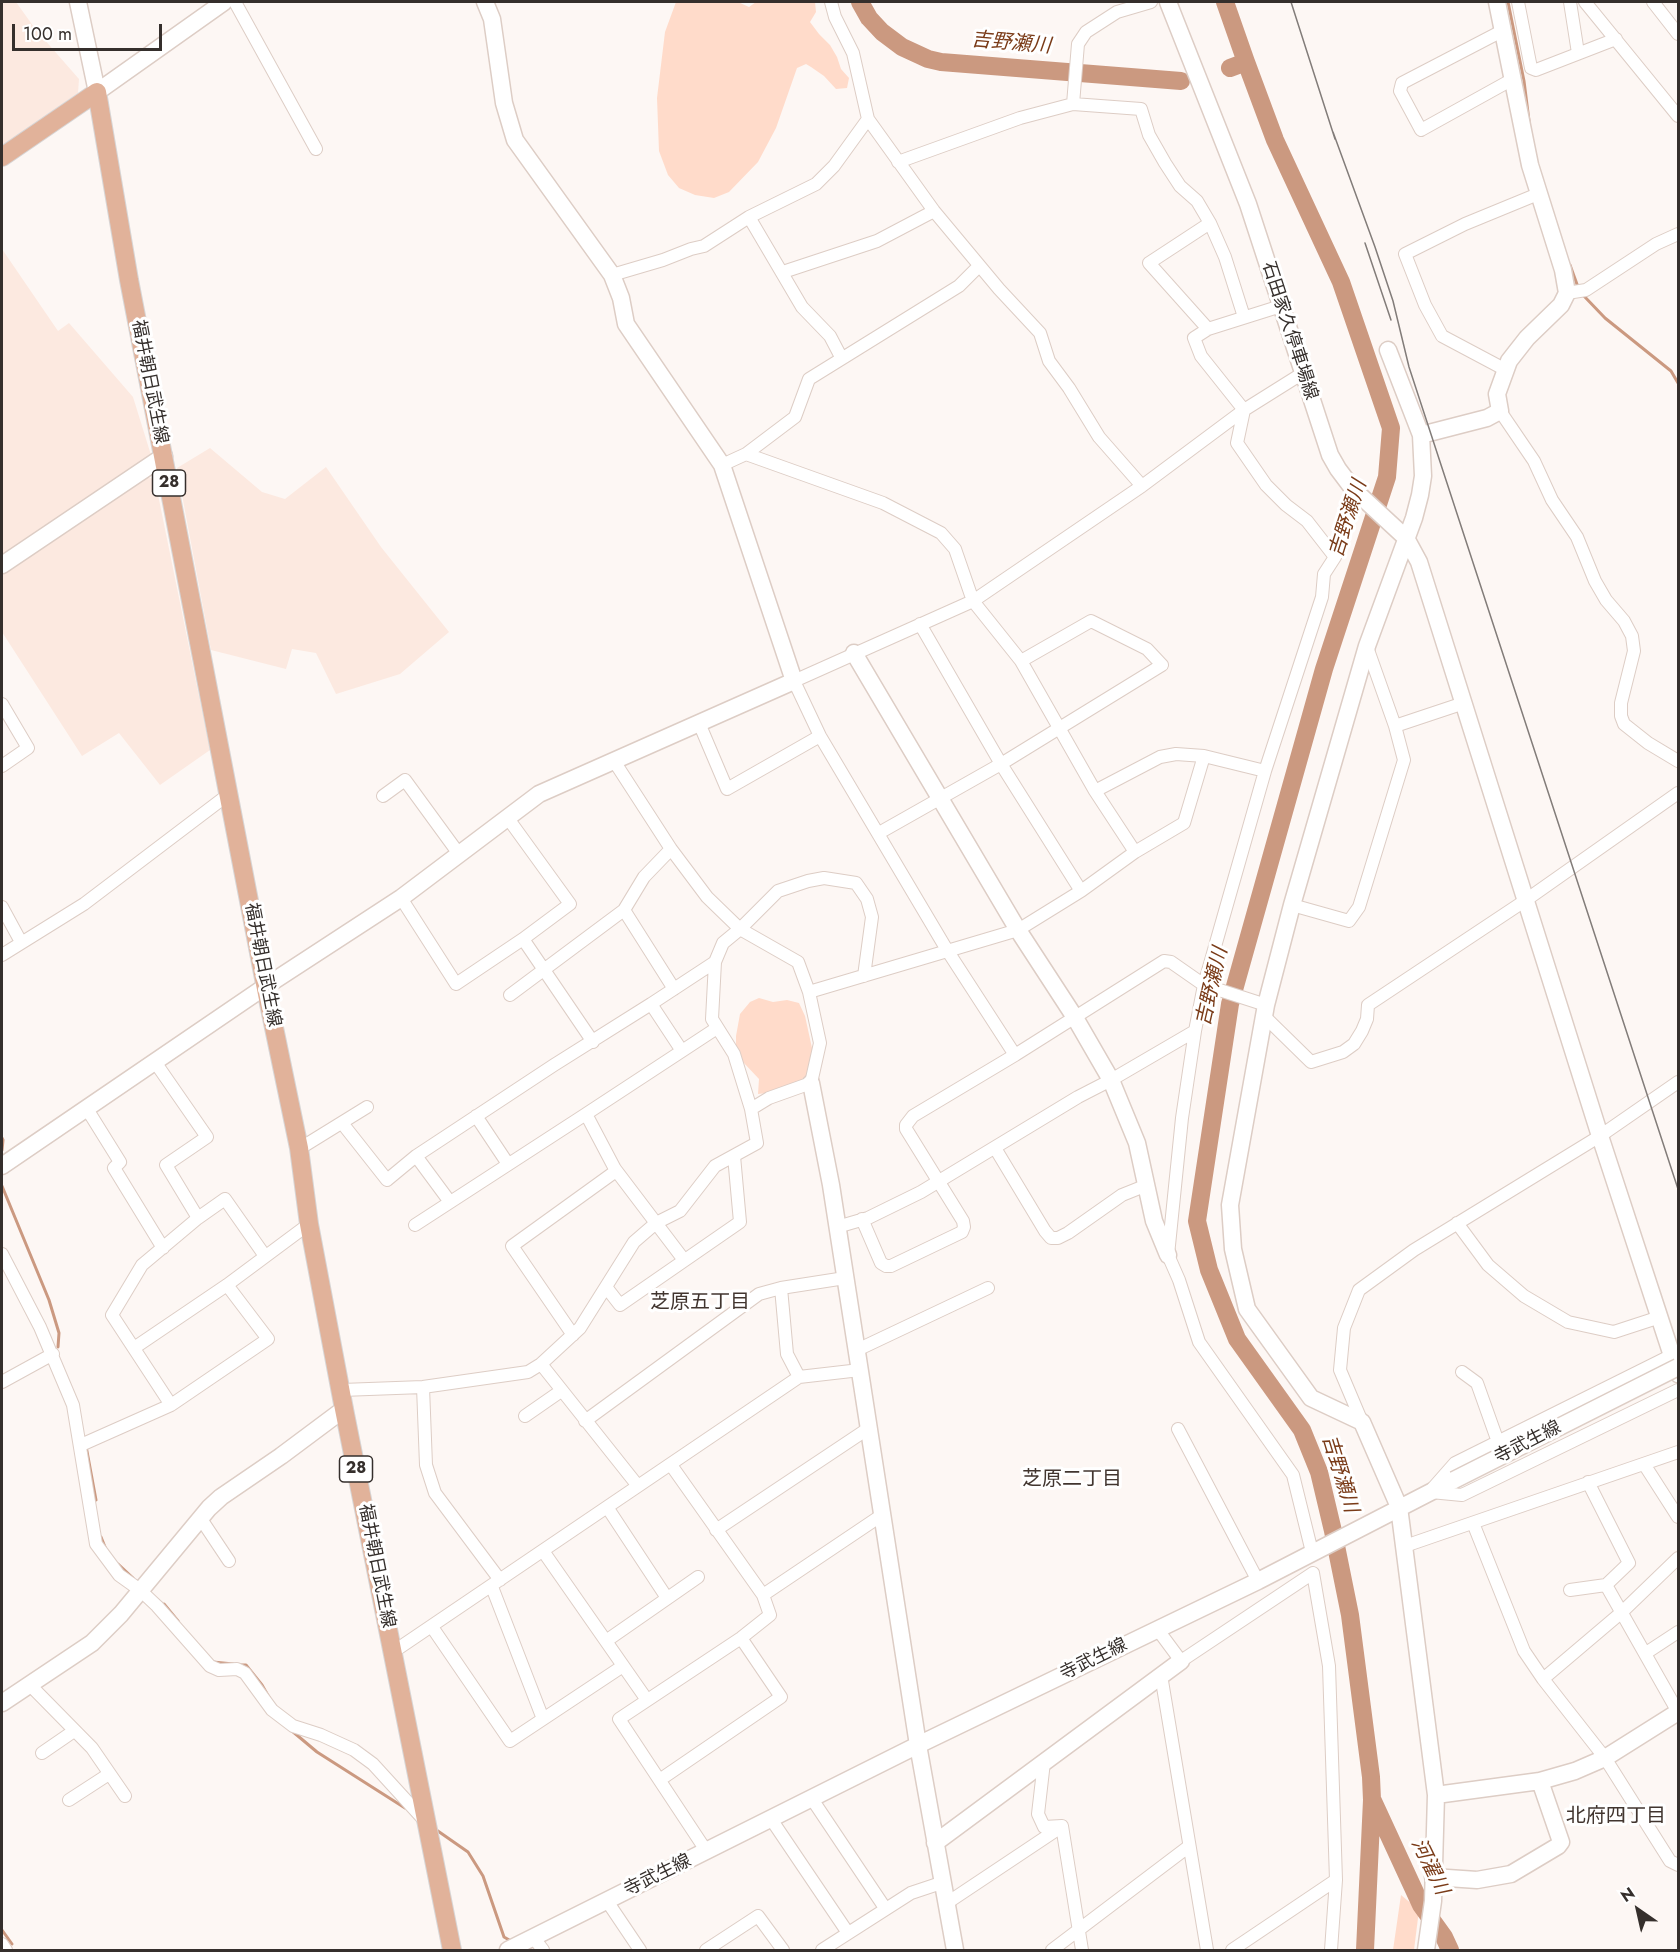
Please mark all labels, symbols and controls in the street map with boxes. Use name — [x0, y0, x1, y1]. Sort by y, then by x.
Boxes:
scale bar — [15, 12, 165, 50]
text: 100 m — [23, 21, 72, 47]
water label: 吉野瀬川 — [970, 29, 1052, 59]
street label: 石田家久停車場線 — [1256, 259, 1322, 403]
street label: 福井朝日武生線 — [126, 318, 172, 446]
road number: 28 — [152, 470, 186, 496]
water label: 吉野瀬川 — [1325, 477, 1373, 561]
street label: 福井朝日武生線 — [239, 901, 285, 1029]
water label: 吉野瀬川 — [1192, 945, 1234, 1029]
district label: 芝原五丁目 — [650, 1291, 750, 1315]
street label: 寺武生線 — [1491, 1417, 1565, 1469]
water label: 吉野瀬川 — [1316, 1432, 1362, 1516]
road number: 28 — [340, 1456, 372, 1482]
district label: 芝原二丁目 — [1022, 1468, 1122, 1492]
street label: 福井朝日武生線 — [353, 1502, 399, 1630]
street label: 寺武生線 — [1057, 1635, 1131, 1685]
district label: 北府四丁目 — [1566, 1805, 1666, 1829]
water label: 河濯川 — [1405, 1835, 1453, 1899]
street label: 寺武生線 — [621, 1851, 695, 1901]
north arrow — [1608, 1880, 1668, 1940]
text: N — [1616, 1882, 1639, 1908]

